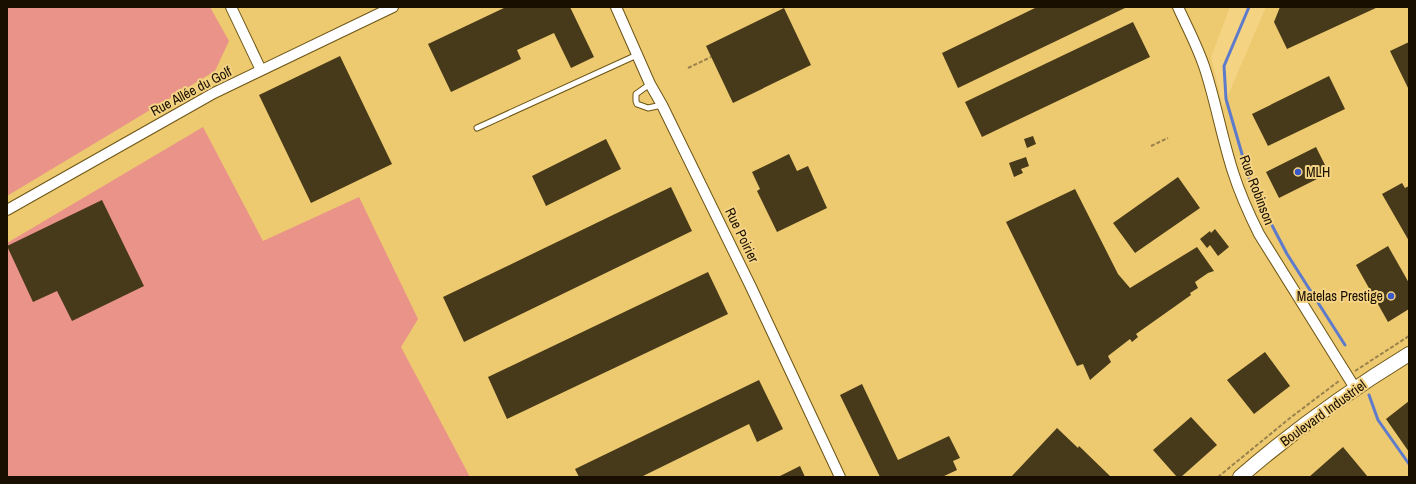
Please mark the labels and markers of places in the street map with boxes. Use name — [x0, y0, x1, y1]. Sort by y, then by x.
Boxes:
place label: MLH — [1306, 163, 1330, 181]
marker: MLH — [1293, 167, 1303, 177]
place label: Matelas Prestige — [1297, 287, 1383, 305]
marker: Matelas Prestige — [1386, 291, 1396, 301]

